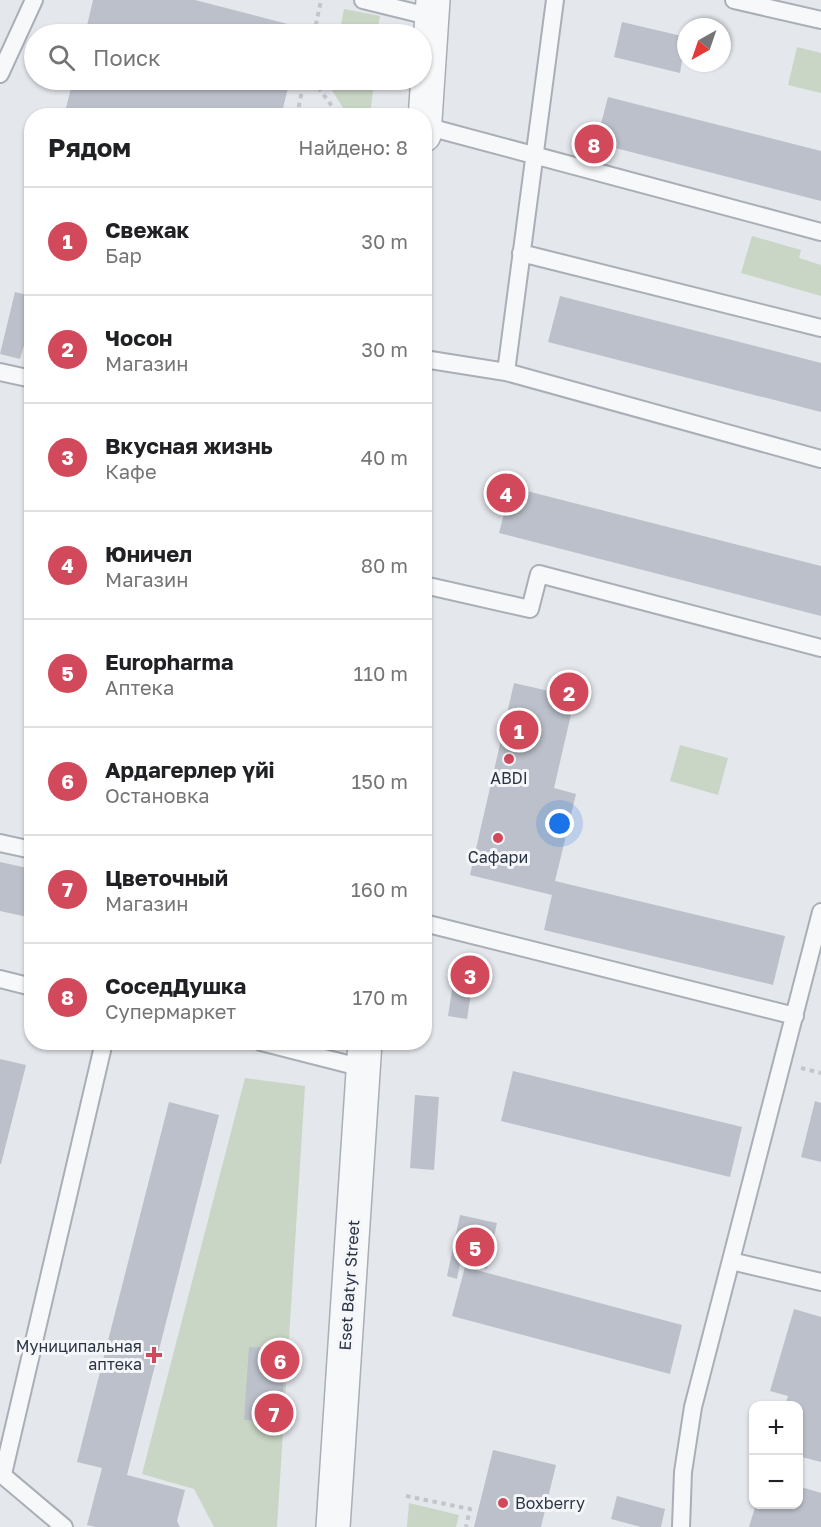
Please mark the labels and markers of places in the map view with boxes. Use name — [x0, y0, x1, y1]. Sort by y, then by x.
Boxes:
pin: 8 — [574, 122, 614, 166]
pin: 4 — [486, 470, 526, 516]
pin: 2 — [550, 670, 588, 714]
pin: 1 — [500, 708, 538, 752]
marker: ABDI — [502, 752, 516, 766]
place label: ABDI — [490, 768, 528, 788]
marker: Сафари — [491, 831, 505, 845]
place label: Сафари — [468, 847, 528, 867]
pin: 3 — [450, 952, 490, 998]
pin: 5 — [456, 1224, 494, 1270]
place label: Муниципальная аптека — [16, 1336, 142, 1374]
pin: 6 — [260, 1338, 300, 1382]
marker: Муниципальная аптека — [147, 1348, 161, 1362]
pin: 7 — [254, 1390, 294, 1436]
place label: Boxberry — [515, 1493, 585, 1513]
marker: Boxberry — [496, 1496, 510, 1510]

